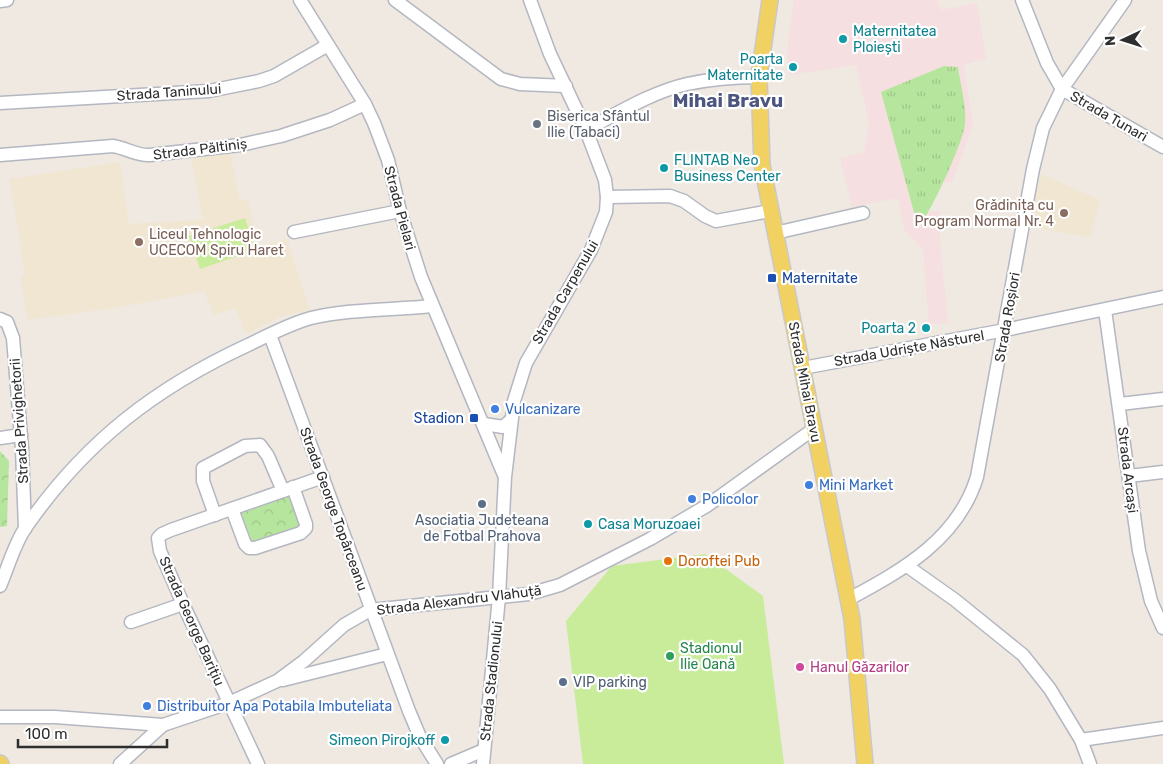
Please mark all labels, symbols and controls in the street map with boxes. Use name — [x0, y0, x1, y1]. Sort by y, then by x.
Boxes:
north arrow — [1098, 15, 1148, 65]
place label: Maternitatea Ploiești — [853, 23, 936, 56]
marker: Maternitatea Ploiești — [837, 33, 849, 45]
text: N — [1102, 35, 1119, 46]
place label: Poarta Maternitate — [707, 51, 783, 84]
marker: Poarta Maternitate — [787, 61, 799, 73]
street label: Strada Taninului — [116, 80, 222, 105]
street label: Strada Tunari — [1067, 87, 1150, 145]
district label: Mihai Bravu — [673, 89, 783, 112]
place label: Biserica Sfântul Ilie (Tabaci) — [547, 108, 650, 141]
marker: Biserica Sfântul Ilie (Tabaci) — [531, 118, 543, 130]
street label: Strada Păltiniș — [152, 135, 248, 164]
place label: FLINTAB Neo Business Center — [674, 152, 781, 185]
marker: FLINTAB Neo Business Center — [658, 162, 670, 174]
street label: Strada Pielari — [380, 164, 419, 252]
place label: Grădinița cu Program Normal Nr. 4 — [915, 197, 1054, 230]
marker: Grădinița cu Program Normal Nr. 4 — [1058, 207, 1070, 219]
place label: Liceul Tehnologic UCECOM Spiru Haret — [149, 226, 284, 259]
marker: Liceul Tehnologic UCECOM Spiru Haret — [133, 236, 145, 248]
street label: Strada Carpenului — [529, 237, 602, 347]
place label: Maternitate — [782, 270, 858, 287]
street label: Strada Roșiori — [991, 271, 1024, 363]
marker: Maternitate — [766, 272, 778, 284]
street label: Strada Mihai Bravu — [784, 320, 825, 444]
place label: Poarta 2 — [861, 320, 916, 337]
marker: Poarta 2 — [920, 322, 932, 334]
street label: Strada Udriște Năsturel — [833, 327, 986, 370]
street label: Strada Privighetorii — [7, 358, 32, 484]
place label: Vulcanizare — [505, 401, 581, 418]
marker: Vulcanizare — [489, 403, 501, 415]
place label: Stadion — [414, 410, 464, 427]
marker: Stadion — [468, 412, 480, 424]
street label: Strada George Topârceanu — [296, 425, 371, 593]
street label: Strada Arcași — [1114, 426, 1141, 514]
place label: Mini Market — [819, 477, 894, 494]
marker: Mini Market — [803, 479, 815, 491]
place label: Policolor — [702, 491, 759, 508]
marker: Policolor — [686, 493, 698, 505]
marker: Asociatia Judeteana de Fotbal Prahova — [476, 498, 488, 510]
place label: Asociatia Judeteana de Fotbal Prahova — [415, 512, 549, 545]
place label: Casa Moruzoaei — [598, 516, 700, 533]
marker: Casa Moruzoaei — [582, 518, 594, 530]
place label: Doroftei Pub — [678, 553, 760, 570]
street label: Strada George Barițiu — [155, 554, 228, 689]
marker: Doroftei Pub — [662, 555, 674, 567]
street label: Strada Alexandru Vlahuță — [376, 582, 542, 619]
street label: Strada Stadionului — [477, 620, 506, 742]
place label: Stadionul Ilie Oană — [680, 640, 742, 673]
marker: Stadionul Ilie Oană — [664, 650, 676, 662]
place label: Hanul Găzarilor — [810, 659, 910, 676]
marker: Hanul Găzarilor — [794, 661, 806, 673]
place label: VIP parking — [573, 674, 647, 691]
marker: VIP parking — [557, 676, 569, 688]
place label: Distribuitor Apa Potabila Imbuteliata — [157, 698, 392, 715]
marker: Distribuitor Apa Potabila Imbuteliata — [141, 700, 153, 712]
scale bar — [18, 716, 166, 748]
text: 100 m — [25, 725, 67, 743]
place label: Simeon Pirojkoff — [329, 732, 435, 749]
marker: Simeon Pirojkoff — [439, 734, 451, 746]

